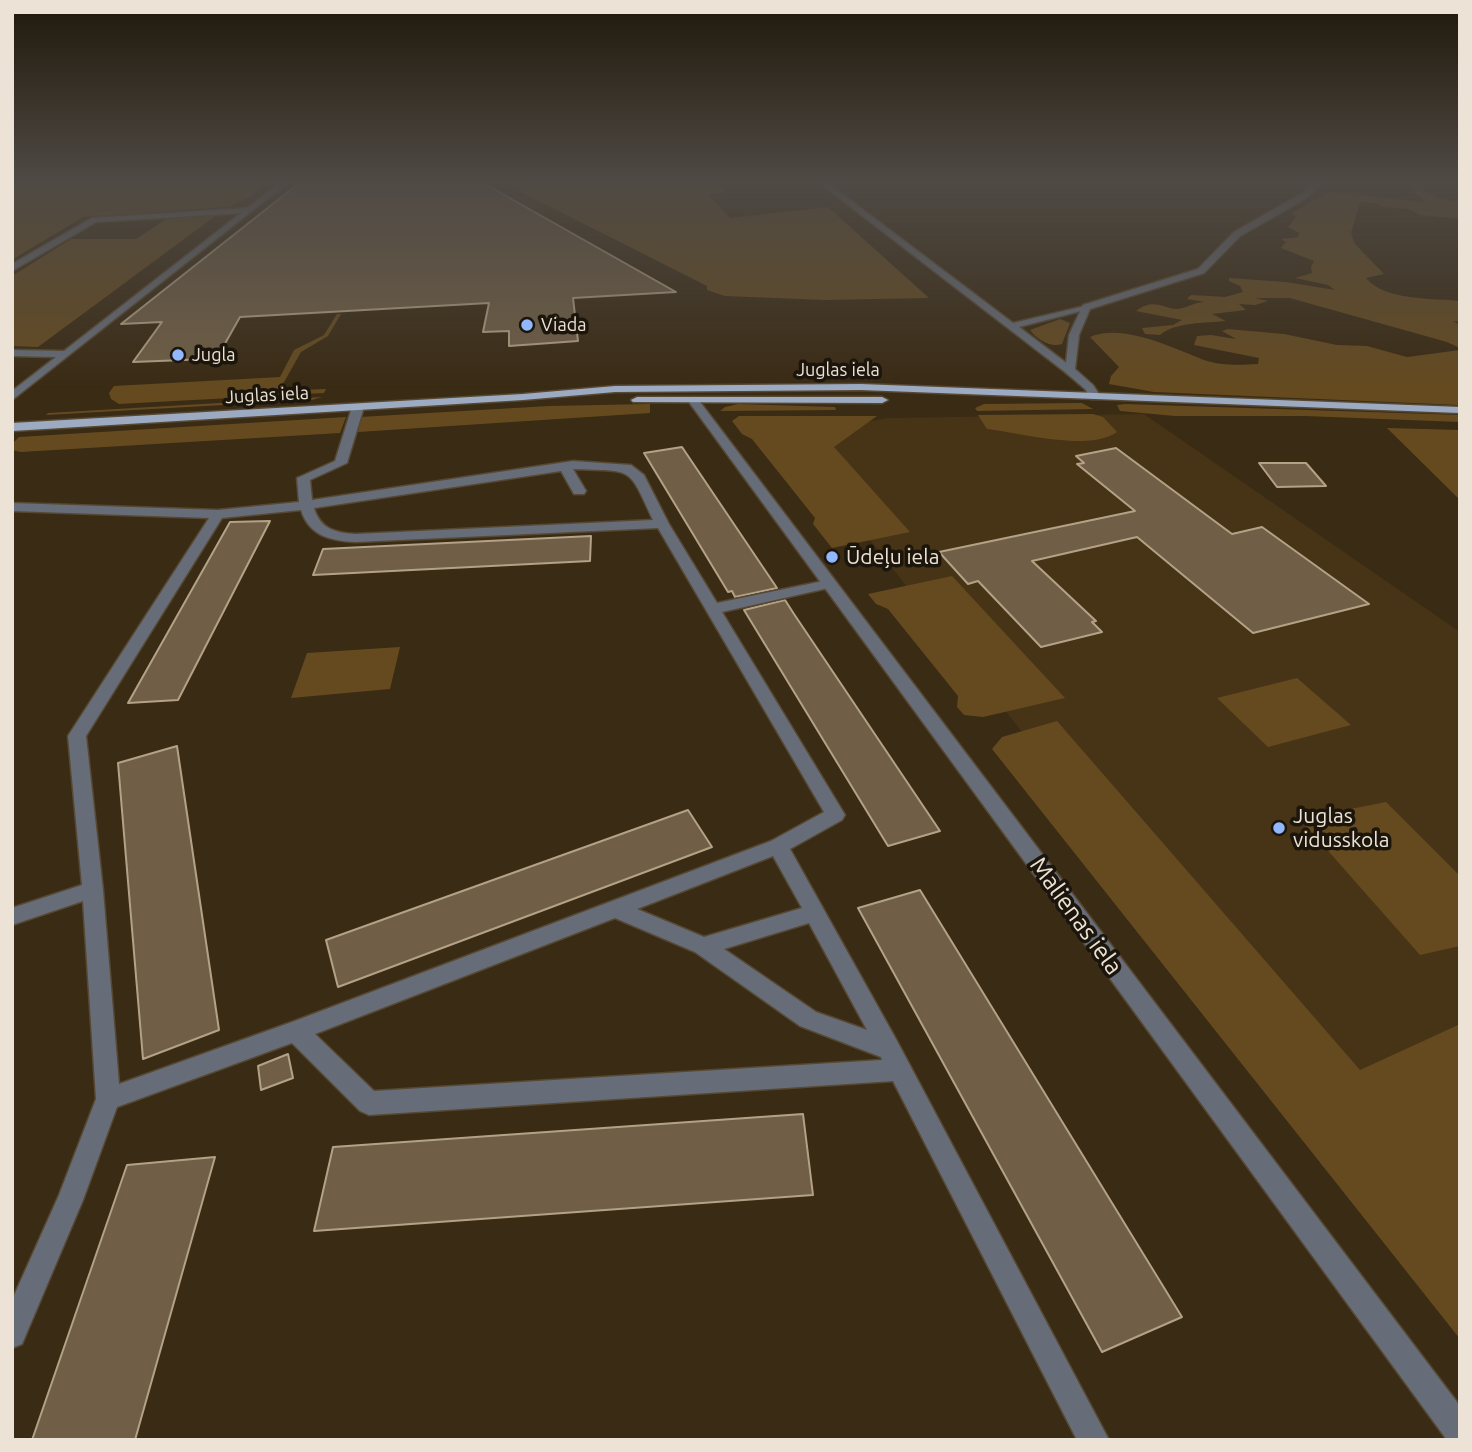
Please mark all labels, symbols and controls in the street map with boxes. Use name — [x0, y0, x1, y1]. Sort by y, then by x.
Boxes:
place label: Viada — [541, 314, 586, 336]
marker: Viada — [519, 317, 535, 333]
place label: Jugla — [192, 344, 235, 366]
marker: Jugla — [170, 347, 186, 363]
street label: Juglas iela — [796, 359, 880, 381]
street label: Juglas iela — [225, 382, 309, 408]
place label: Ūdeļu iela — [846, 544, 940, 570]
marker: Ūdeļu iela — [824, 549, 840, 565]
place label: Juglas vidusskola — [1293, 803, 1390, 853]
marker: Juglas vidusskola — [1271, 820, 1287, 836]
street label: Malienas iela — [1024, 852, 1128, 980]

